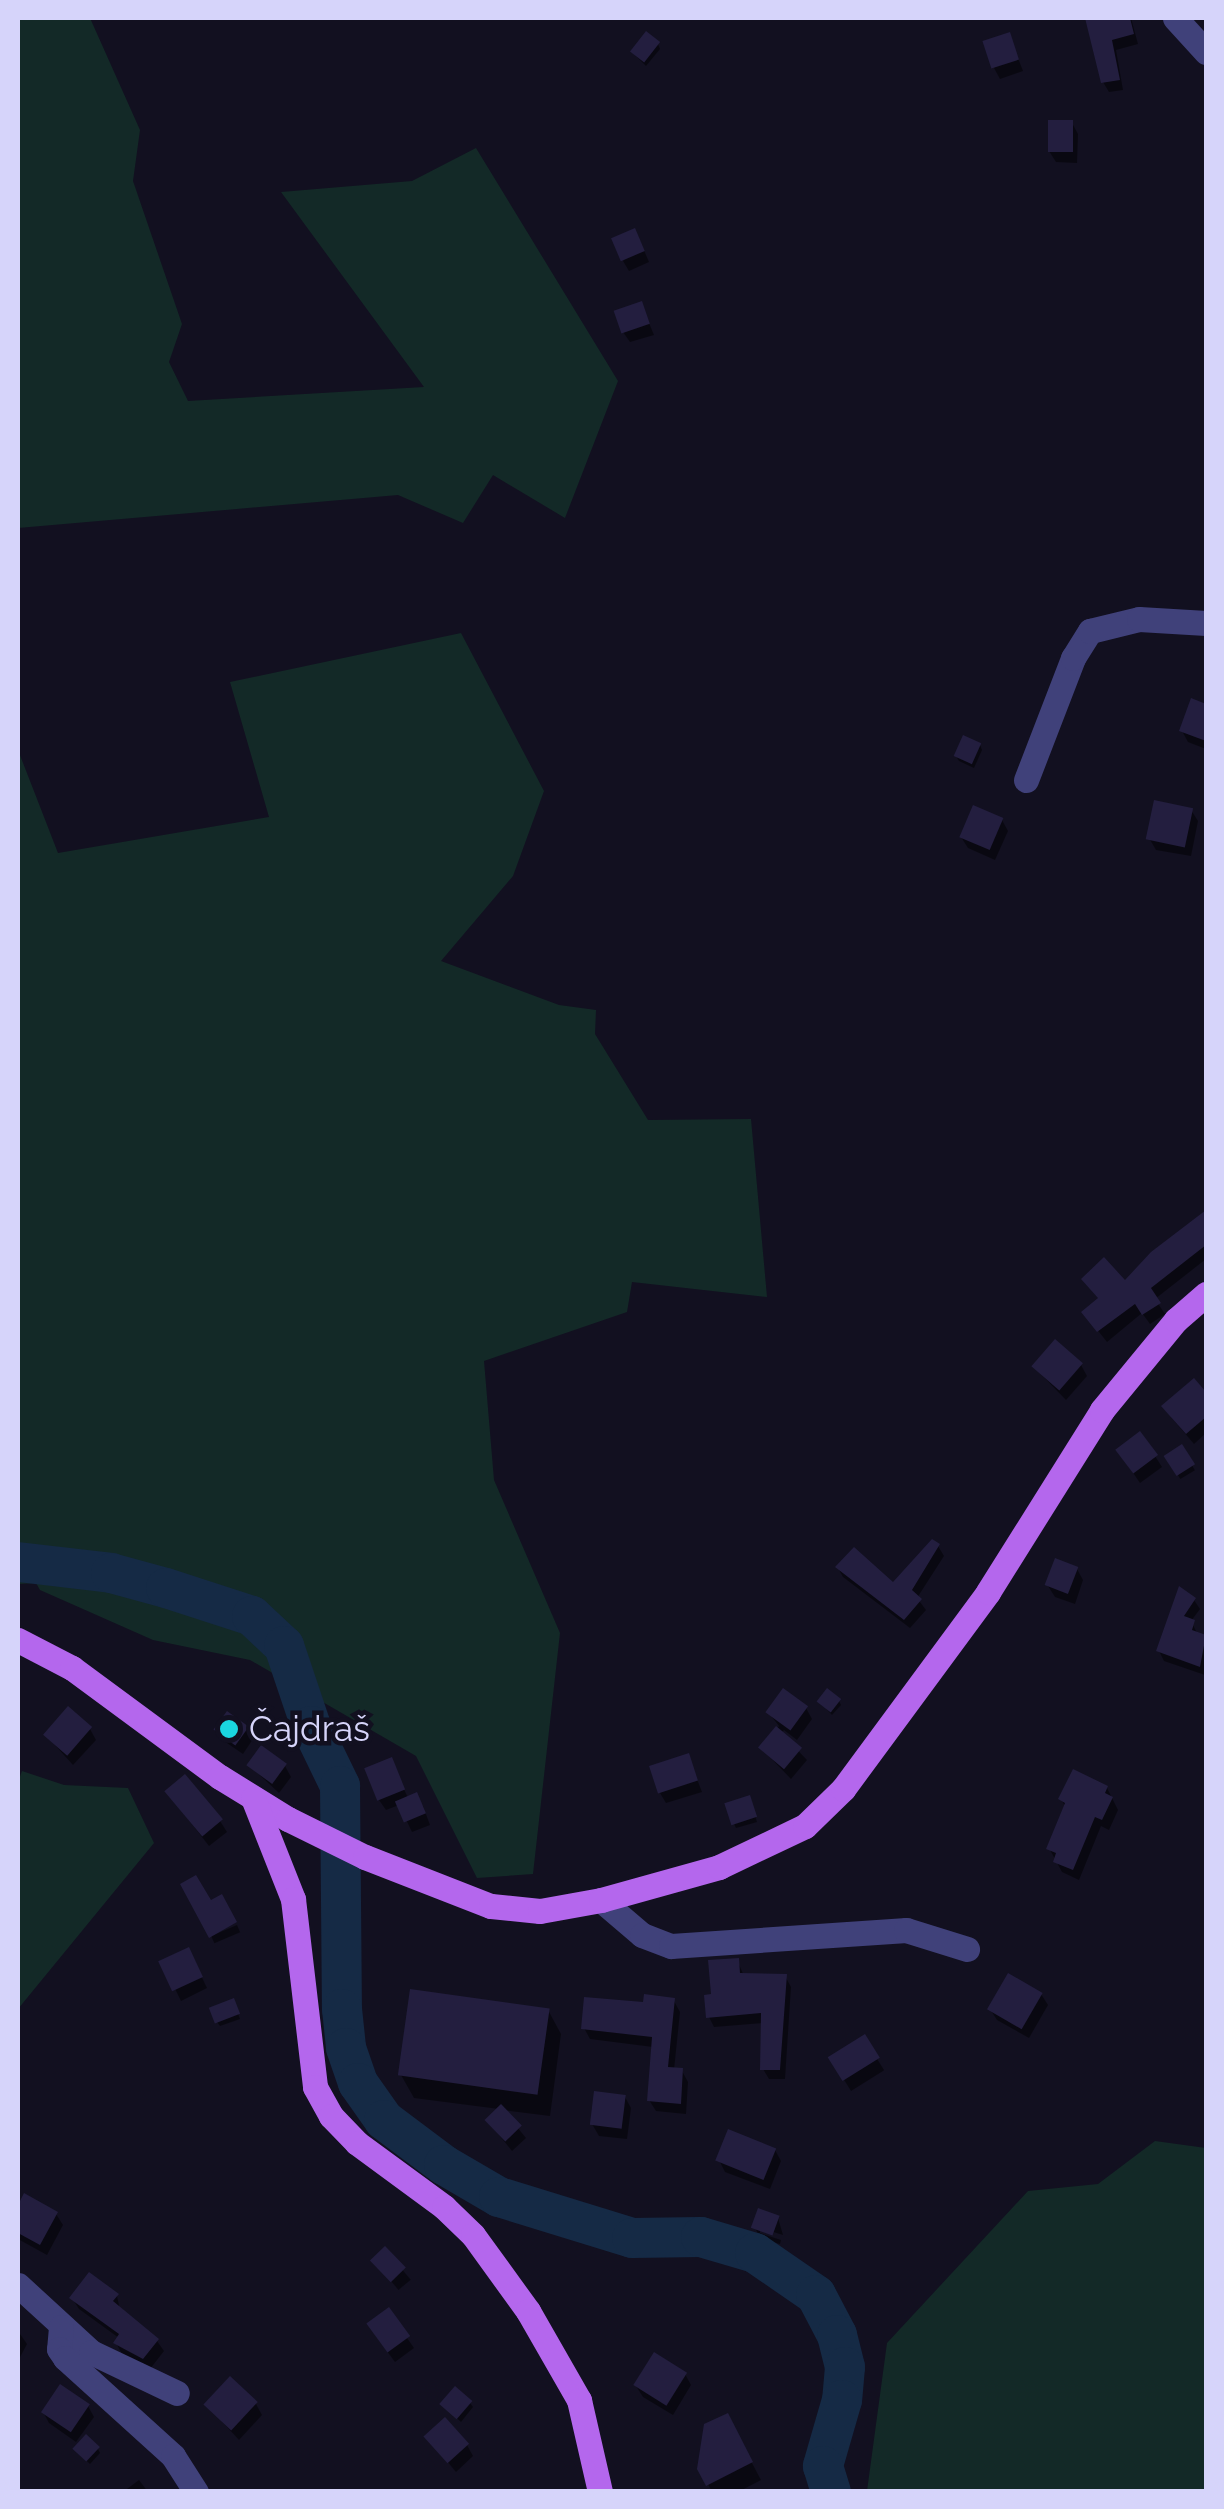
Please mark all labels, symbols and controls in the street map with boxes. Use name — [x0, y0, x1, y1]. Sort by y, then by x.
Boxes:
place label: Čajdraš — [249, 1708, 370, 1750]
marker: Čajdraš — [218, 1718, 240, 1740]

